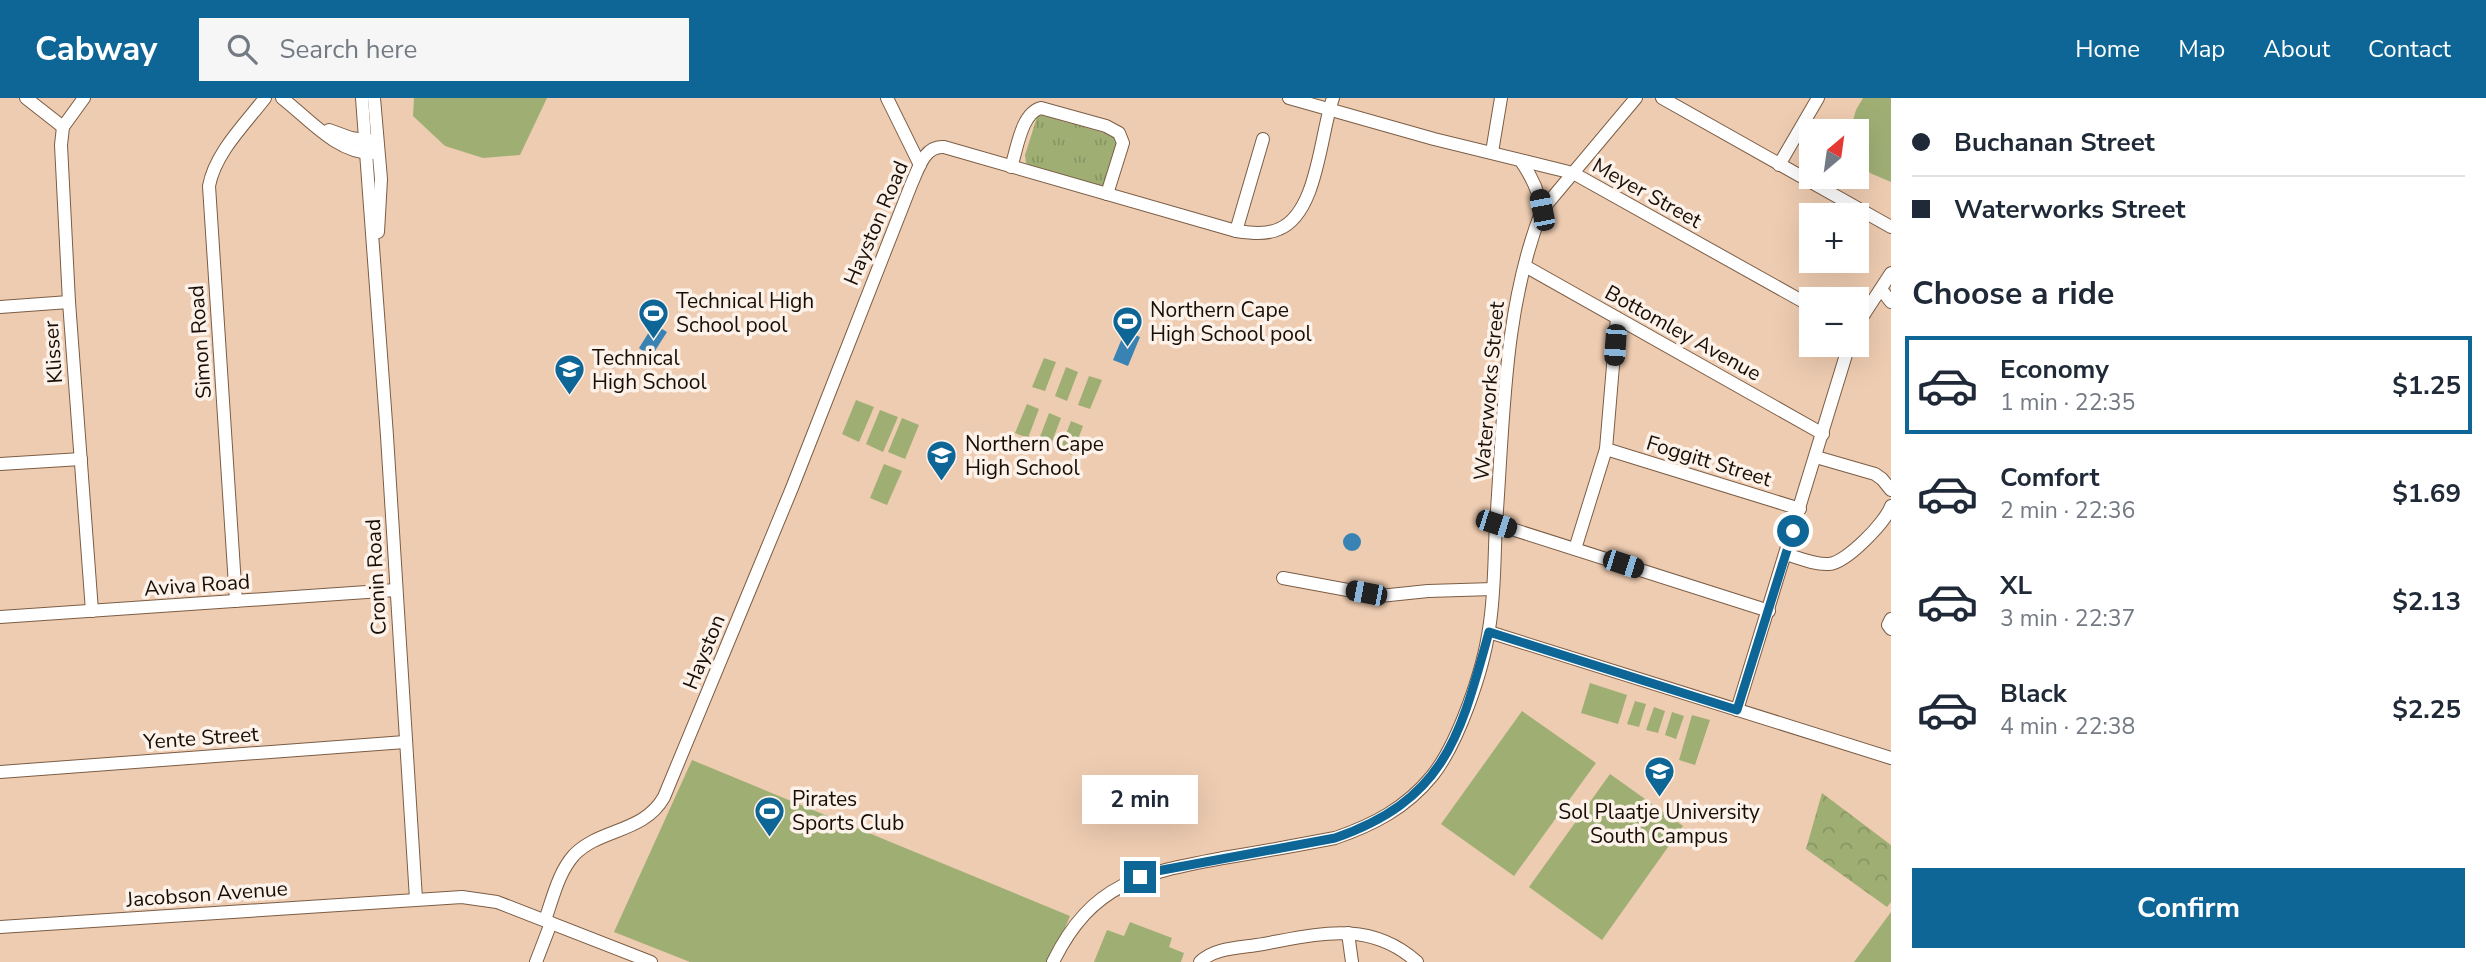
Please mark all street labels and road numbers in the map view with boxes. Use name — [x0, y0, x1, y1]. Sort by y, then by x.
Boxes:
street label: Meyer Street — [1587, 151, 1707, 235]
street label: Hayston Road — [837, 156, 915, 290]
street label: Bottomley Avenue — [1600, 278, 1766, 388]
street label: Simon Road — [182, 284, 218, 400]
street label: Waterworks Street — [1467, 300, 1511, 482]
street label: Klisser — [37, 319, 69, 384]
street label: Foggitt Street — [1643, 429, 1776, 493]
street label: Cronin Road — [359, 518, 393, 636]
street label: Aviva Road — [143, 567, 251, 603]
street label: Hayston — [676, 610, 732, 694]
street label: Yente Street — [142, 720, 260, 756]
street label: Jacobson Avenue — [124, 874, 289, 914]

